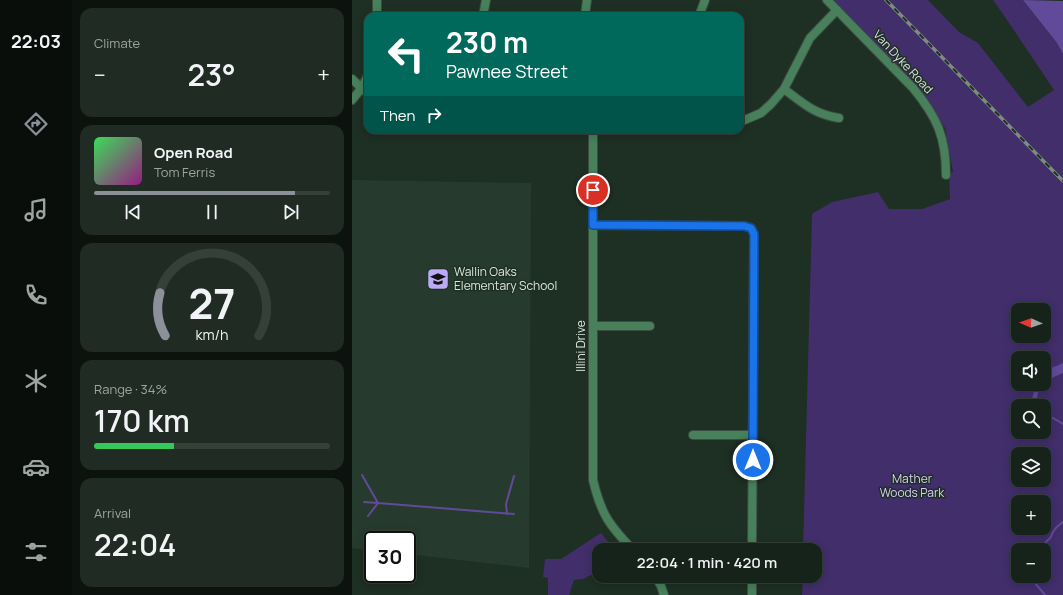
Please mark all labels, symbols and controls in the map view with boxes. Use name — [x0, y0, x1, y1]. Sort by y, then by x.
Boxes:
text: 230 m — [446, 23, 528, 61]
street label: Van Dyke Road — [870, 26, 937, 97]
icon: left — [380, 28, 432, 80]
text: 22:03 — [11, 29, 61, 53]
text: Climate — [94, 34, 140, 52]
text: 23° — [187, 54, 236, 95]
text: Pawnee Street — [446, 59, 568, 83]
text: − — [94, 60, 106, 90]
text: + — [317, 60, 330, 90]
icon: right — [423, 104, 445, 126]
text: Then — [380, 105, 415, 126]
icon: directions — [22, 110, 50, 138]
text: Open Road — [154, 142, 233, 163]
text: Tom Ferris — [154, 163, 215, 181]
pin — [576, 173, 610, 207]
icon: arrive — [582, 179, 604, 201]
icon: music — [22, 196, 50, 224]
icon: previous — [122, 201, 144, 223]
icon: pause — [201, 201, 223, 223]
icon: next — [280, 201, 302, 223]
place label: Wallin Oaks Elementary School — [454, 263, 557, 294]
school or university icon: Wallin Oaks Elementary School — [425, 266, 451, 292]
text: 27 — [189, 274, 235, 330]
icon: phone — [22, 281, 50, 309]
north arrow — [1011, 303, 1051, 343]
map controls — [1011, 303, 1051, 583]
street label: Illini Drive — [572, 320, 589, 372]
text: km/h — [195, 324, 229, 343]
button: sound — [1011, 351, 1051, 391]
icon: climate — [22, 367, 50, 395]
text: Range · 34% — [94, 380, 167, 398]
button: search — [1011, 399, 1051, 439]
text: 170 km — [94, 400, 190, 441]
position arrow — [732, 439, 774, 481]
button: layers — [1011, 447, 1051, 487]
icon: car — [22, 453, 50, 481]
park label: Mather Woods Park — [880, 470, 945, 501]
button: + — [1011, 495, 1051, 535]
text: Arrival — [94, 504, 131, 522]
text: 22:04 — [94, 524, 176, 565]
speed limit sign: 30 — [364, 531, 416, 583]
icon: filters — [22, 538, 50, 566]
button: − — [1011, 543, 1051, 583]
text: 22:04 · 1 min · 420 m — [637, 552, 777, 573]

